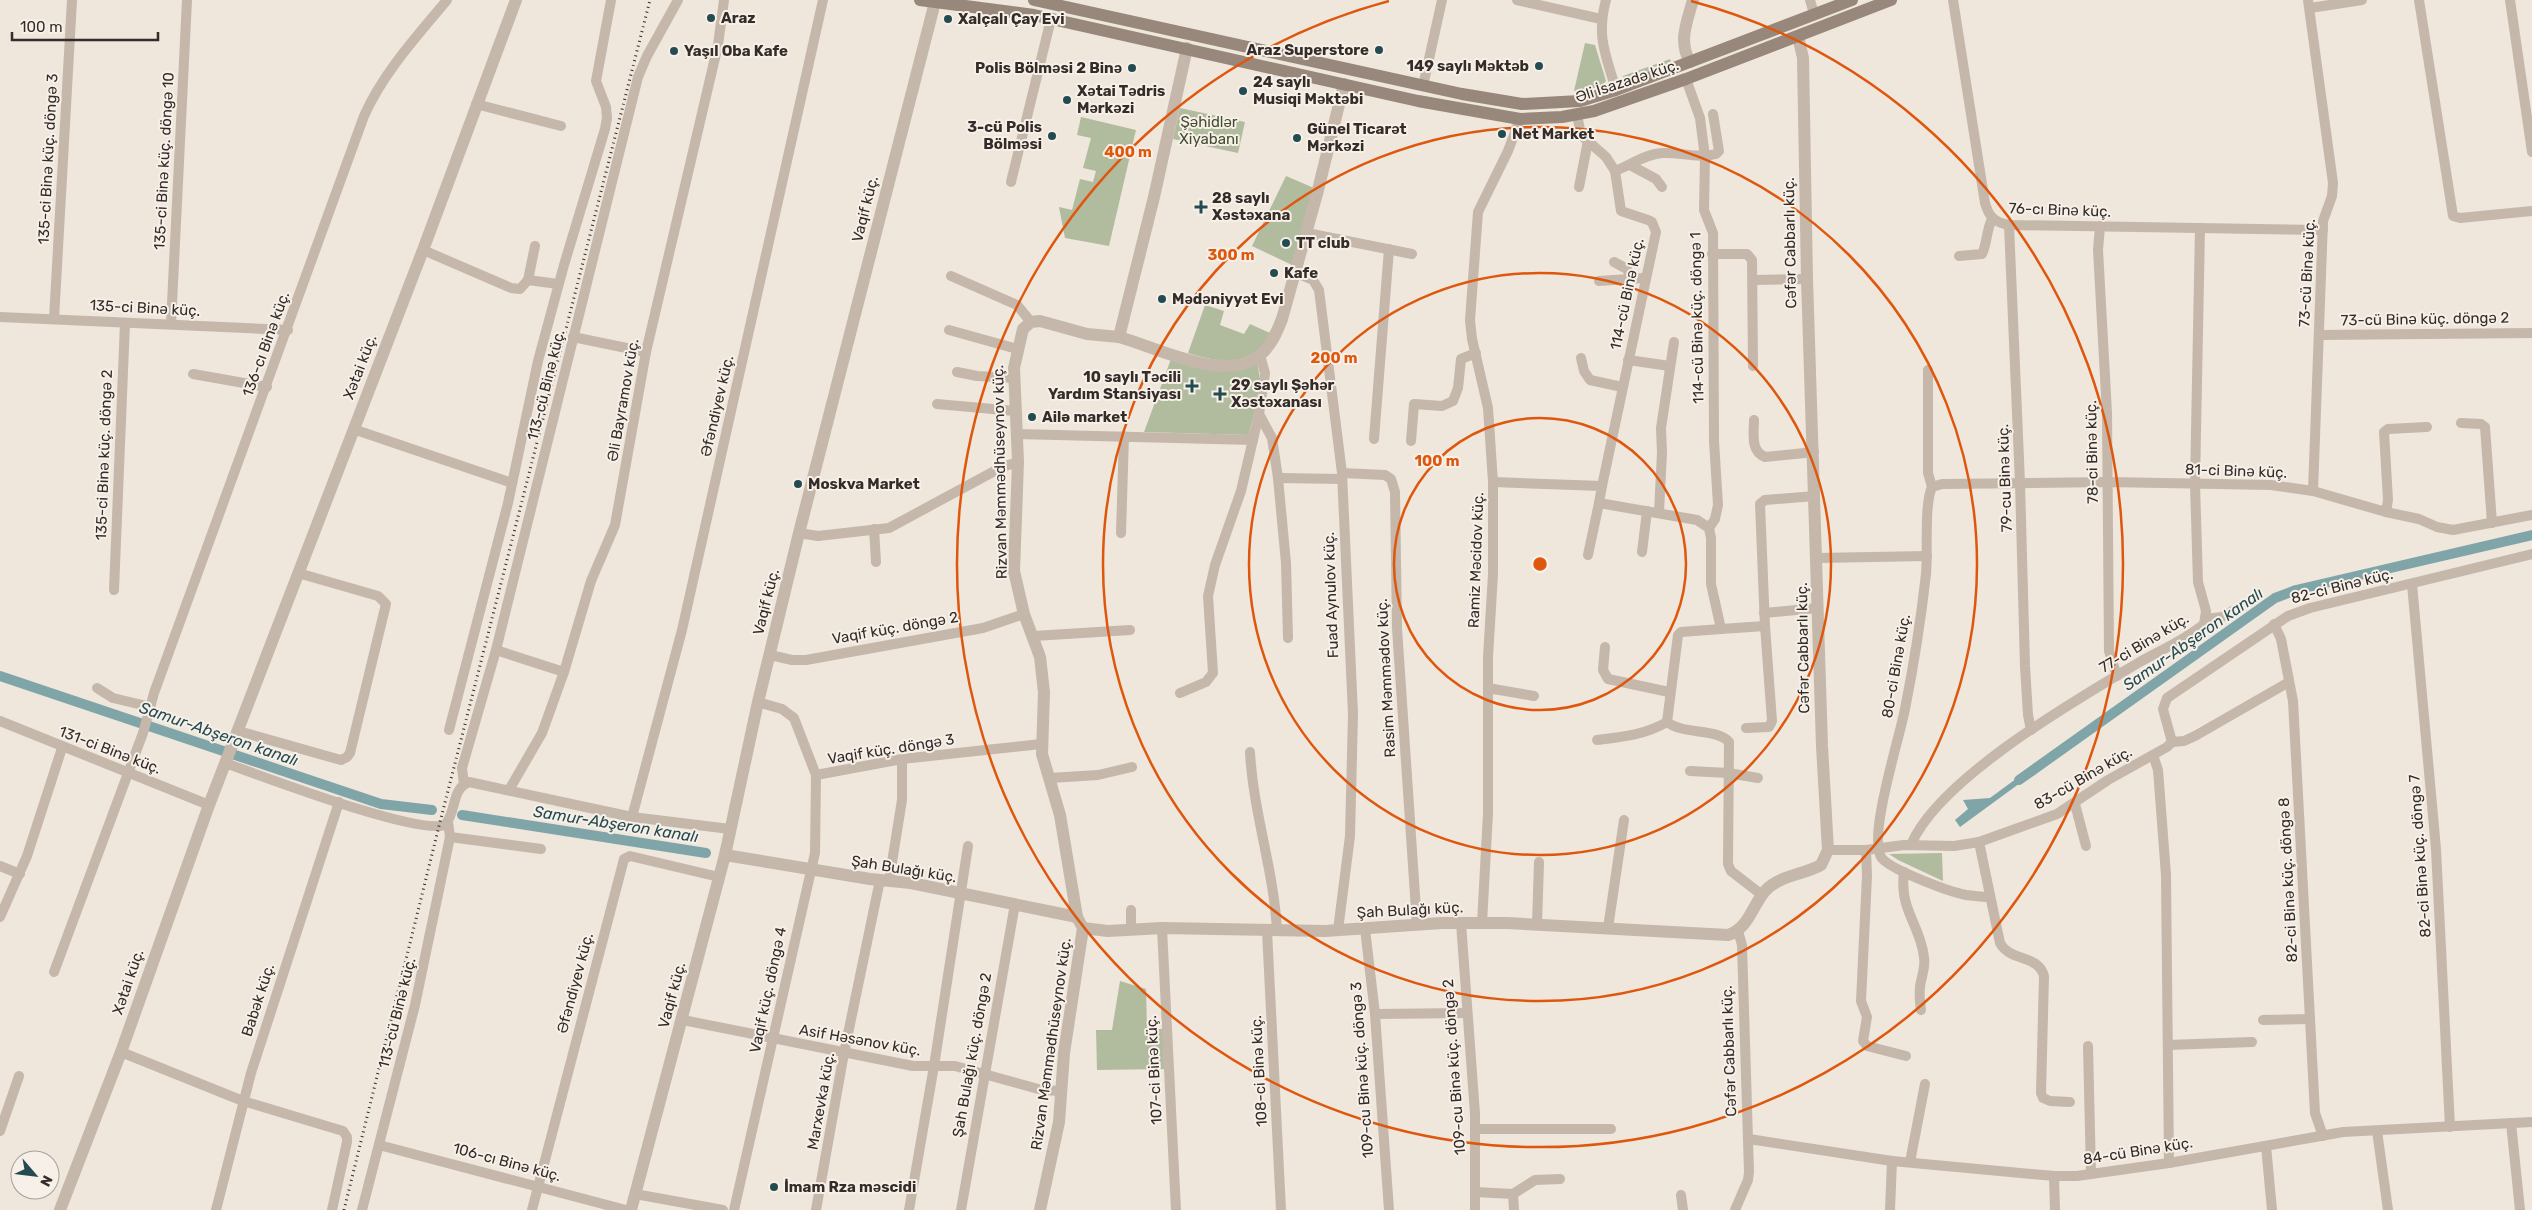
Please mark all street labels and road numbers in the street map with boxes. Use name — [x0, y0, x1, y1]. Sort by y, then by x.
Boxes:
street label: Əli İsazadə küç. — [1573, 56, 1681, 106]
street label: 135-ci Binə küç. döngə 10 — [150, 72, 178, 250]
street label: 135-ci Binə küç. döngə 3 — [35, 73, 61, 245]
street label: Vaqif küç. — [848, 174, 882, 244]
street label: Cəfər Cabbarlı küç. — [1780, 177, 1800, 309]
street label: 76-cı Binə küç. — [2008, 199, 2112, 221]
street label: 73-cü Binə küç. — [2295, 218, 2319, 328]
street label: 114-cü Binə küç. döngə 1 — [1687, 232, 1707, 404]
street label: 114-cü Binə küç. — [1606, 236, 1648, 352]
street label: 136-cı Binə küç. — [239, 289, 293, 399]
street label: 135-ci Binə küç. — [89, 296, 201, 320]
street label: 73-cü Binə küç. döngə 2 — [2341, 309, 2510, 329]
street label: 113-cü Binə küç. — [524, 328, 568, 442]
street label: Xətai küç. — [339, 332, 381, 402]
street label: Əli Bayramov küç. — [603, 337, 643, 463]
street label: Əfəndiyev küç. — [697, 353, 737, 459]
street label: Rizvan Məmmədhüseynov küç. — [989, 365, 1011, 579]
street label: 135-ci Binə küç. döngə 2 — [92, 369, 116, 541]
street label: 78-ci Binə küç. — [2082, 400, 2102, 504]
street label: 79-cu Binə küç. — [1994, 424, 2016, 532]
street label: 81-ci Binə küç. — [2185, 460, 2287, 482]
street label: Ramiz Məcidov küç. — [1465, 492, 1487, 628]
street label: Fuad Aynulov küç. — [1320, 531, 1342, 659]
street label: 82-ci Binə küç. — [2289, 565, 2395, 607]
street label: Vaqif küç. — [749, 567, 783, 637]
street label: Cəfər Cabbarlı küç. — [1793, 582, 1813, 714]
street label: Rasim Məmmədov küç. — [1373, 598, 1399, 758]
street label: Vaqif küç. döngə 2 — [830, 608, 960, 648]
street label: 77-ci Binə küç. — [2096, 609, 2192, 677]
street label: 80-ci Binə küç. — [1878, 612, 1914, 720]
street label: 131-ci Binə küç. — [56, 722, 164, 778]
street label: Vaqif küç. döngə 3 — [826, 730, 956, 768]
street label: 83-cü Binə küç. — [2031, 743, 2135, 813]
street label: 82-ci Binə küç. döngə 7 — [2405, 774, 2435, 938]
street label: 82-ci Binə küç. döngə 8 — [2275, 797, 2301, 963]
street label: Şah Bulağı küç. — [850, 852, 958, 886]
street label: Şah Bulağı küç. — [1356, 898, 1464, 922]
street label: Vaqif küç. döngə 4 — [746, 925, 790, 1055]
street label: Əfəndiyev küç. — [553, 931, 597, 1035]
street label: Rizvan Məmmədhüseynov küç. — [1027, 937, 1075, 1151]
street label: Xətai küç. — [108, 947, 148, 1017]
street label: 113-cü Binə küç. — [375, 956, 419, 1070]
street label: Vaqif küç. — [655, 960, 689, 1030]
street label: Babək küç. — [238, 961, 278, 1039]
street label: Şah Bulağı küç. döngə 2 — [949, 971, 995, 1139]
street label: 109-cu Binə küç. döngə 2 — [1439, 978, 1469, 1156]
street label: 109-cu Binə küç. döngə 3 — [1347, 981, 1377, 1159]
street label: Cəfər Cabbarlı küç. — [1718, 985, 1740, 1117]
street label: 107-ci Binə küç. — [1142, 1015, 1166, 1125]
street label: 108-ci Binə küç. — [1247, 1015, 1271, 1127]
street label: Asif Həsənov küç. — [798, 1020, 922, 1060]
street label: Marxevka küç. — [804, 1051, 838, 1151]
street label: 84-cü Binə küç. — [2082, 1133, 2194, 1169]
street label: 106-cı Binə küç. — [451, 1139, 563, 1185]

